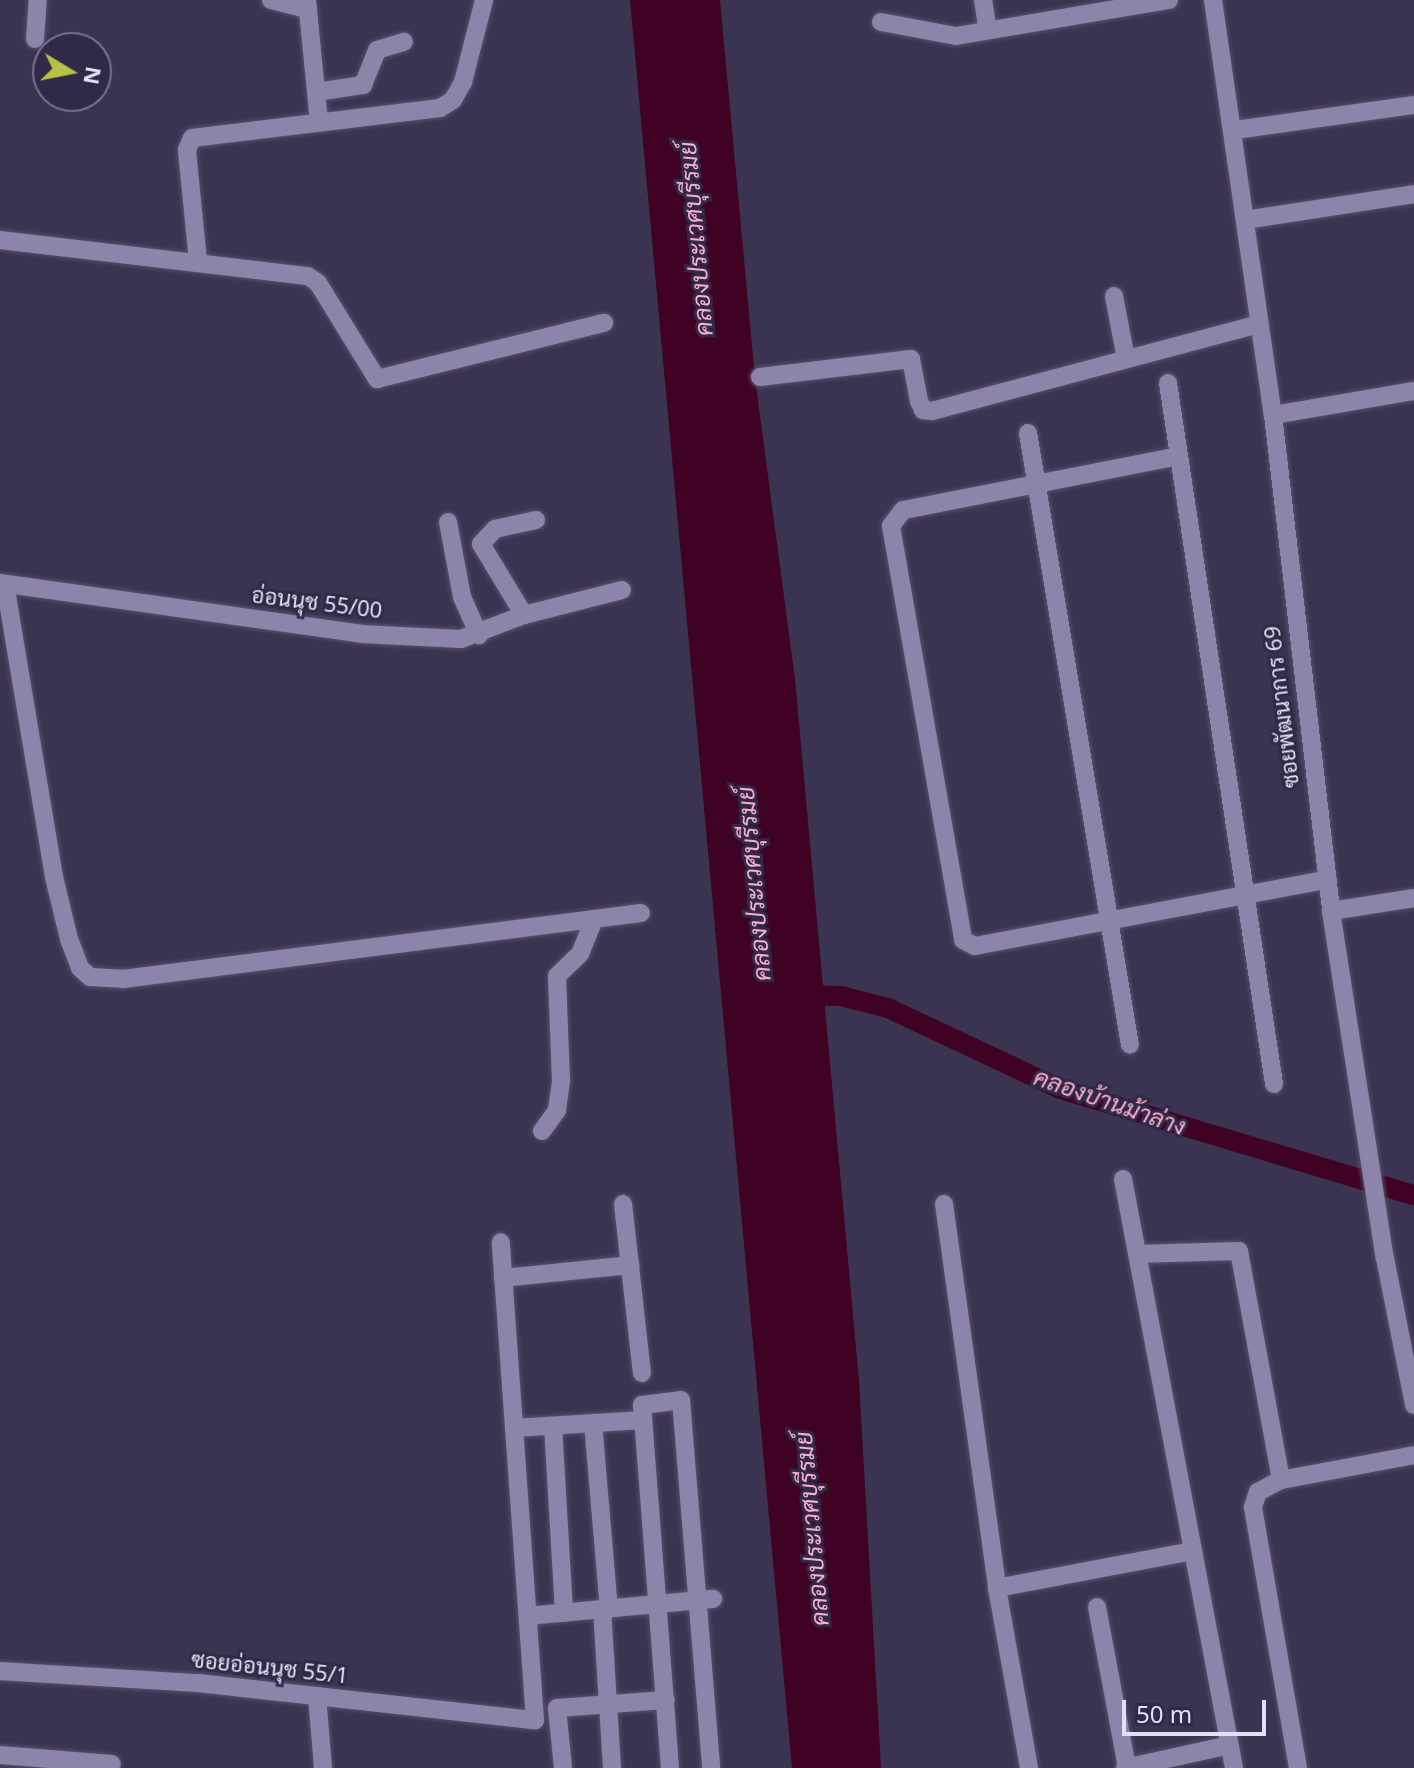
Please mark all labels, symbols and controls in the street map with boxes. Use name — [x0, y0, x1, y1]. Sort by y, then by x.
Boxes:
north arrow — [32, 32, 112, 112]
text: N — [77, 64, 110, 87]
water label: คลองประเวศบุรีรมย์ — [672, 141, 718, 337]
street label: อ่อนนุช 55/00 — [250, 581, 384, 623]
street label: ซอยพัฒนาการ 69 — [1258, 625, 1304, 789]
water label: คลองประเวศบุรีรมย์ — [730, 786, 776, 982]
water label: คลองบ้านม้าล่าง — [1030, 1062, 1190, 1140]
water label: คลองประเวศบุรีรมย์ — [788, 1431, 834, 1627]
street label: ซอยอ่อนนุช 55/1 — [190, 1646, 350, 1688]
scale bar — [1126, 1684, 1270, 1734]
text: 50 m — [1136, 1697, 1192, 1730]

